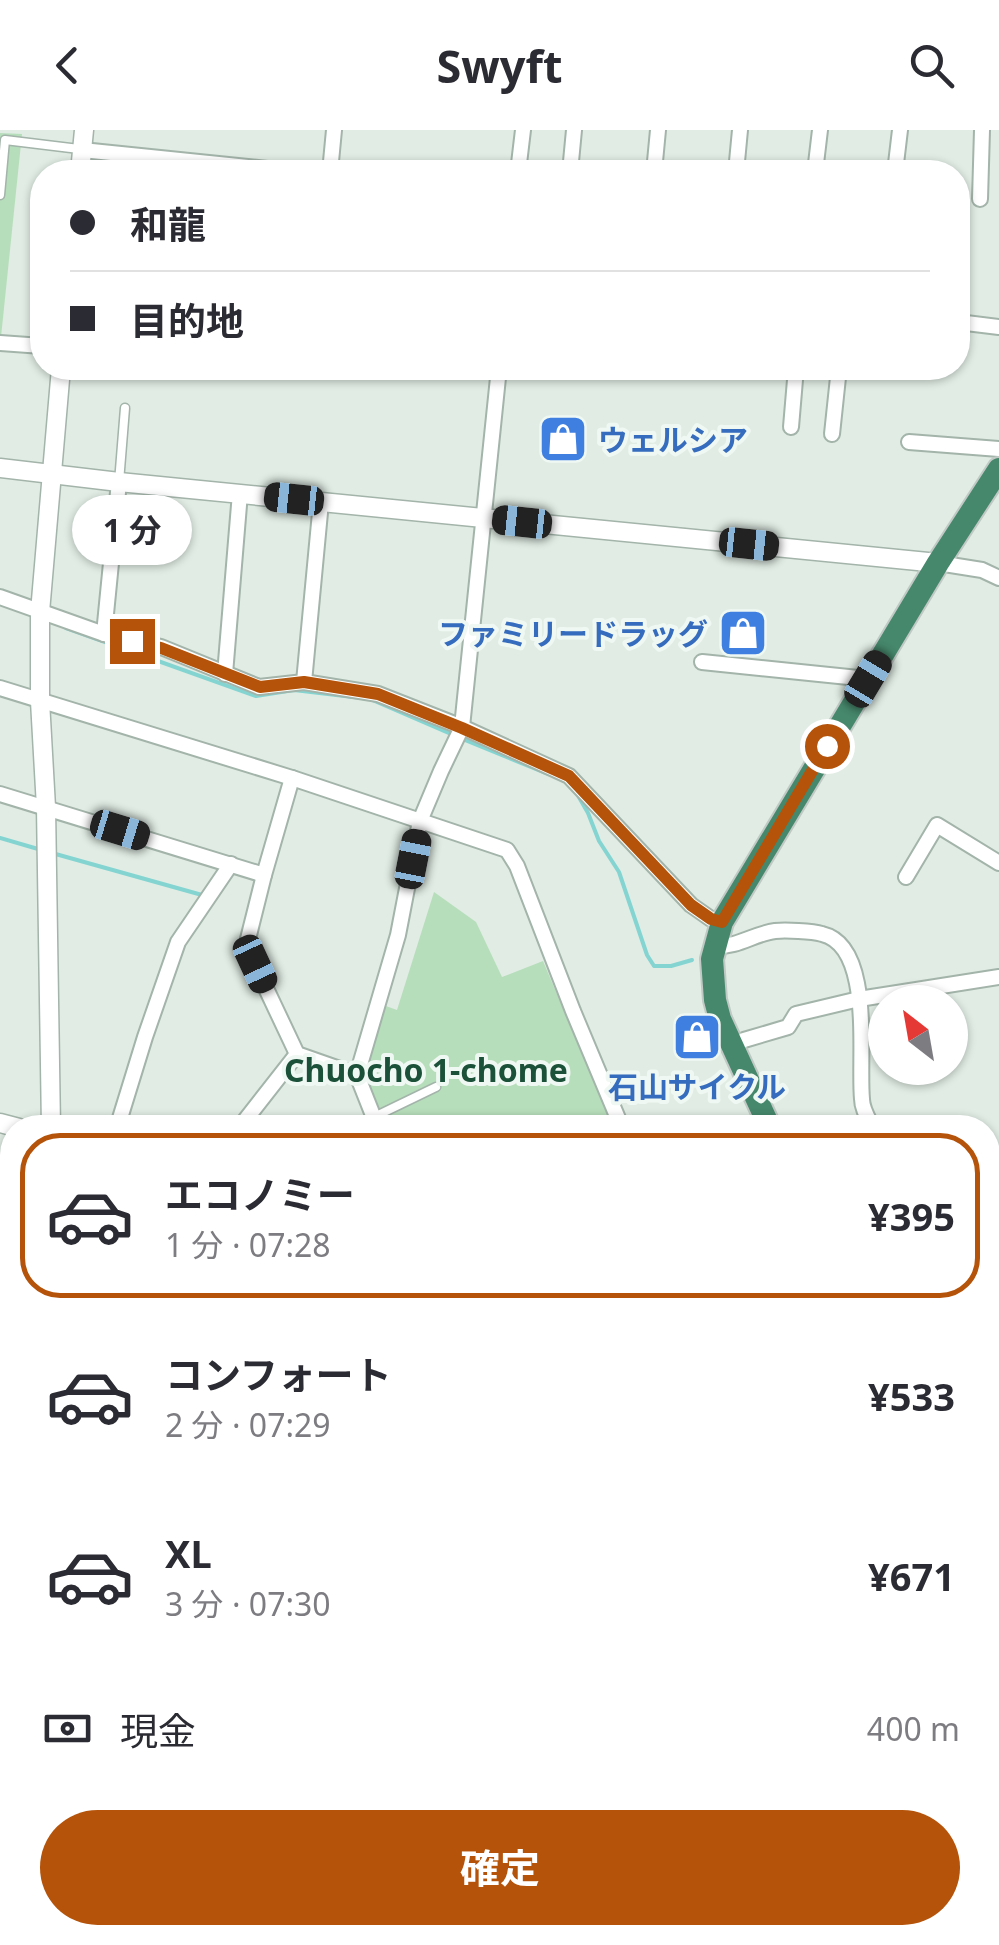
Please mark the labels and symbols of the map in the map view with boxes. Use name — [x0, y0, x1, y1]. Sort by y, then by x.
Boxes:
shop icon: ウェルシア — [537, 413, 589, 465]
place label: ウェルシア — [598, 419, 748, 460]
car — [263, 481, 325, 517]
callout: 1 分 — [72, 496, 192, 566]
car — [491, 504, 553, 540]
car — [718, 526, 780, 562]
shop icon: ファミリードラッグ — [717, 607, 769, 659]
place label: ファミリードラッグ — [438, 613, 708, 654]
route end — [110, 619, 155, 664]
car — [840, 646, 896, 712]
route start — [805, 724, 850, 769]
car — [87, 807, 153, 853]
car — [393, 827, 433, 891]
car — [229, 930, 281, 998]
north arrow — [868, 985, 968, 1085]
shop icon: 石山サイクル — [671, 1011, 723, 1063]
district label: Chuocho 1-chome — [284, 1048, 568, 1091]
place label: 石山サイクル — [608, 1066, 786, 1107]

